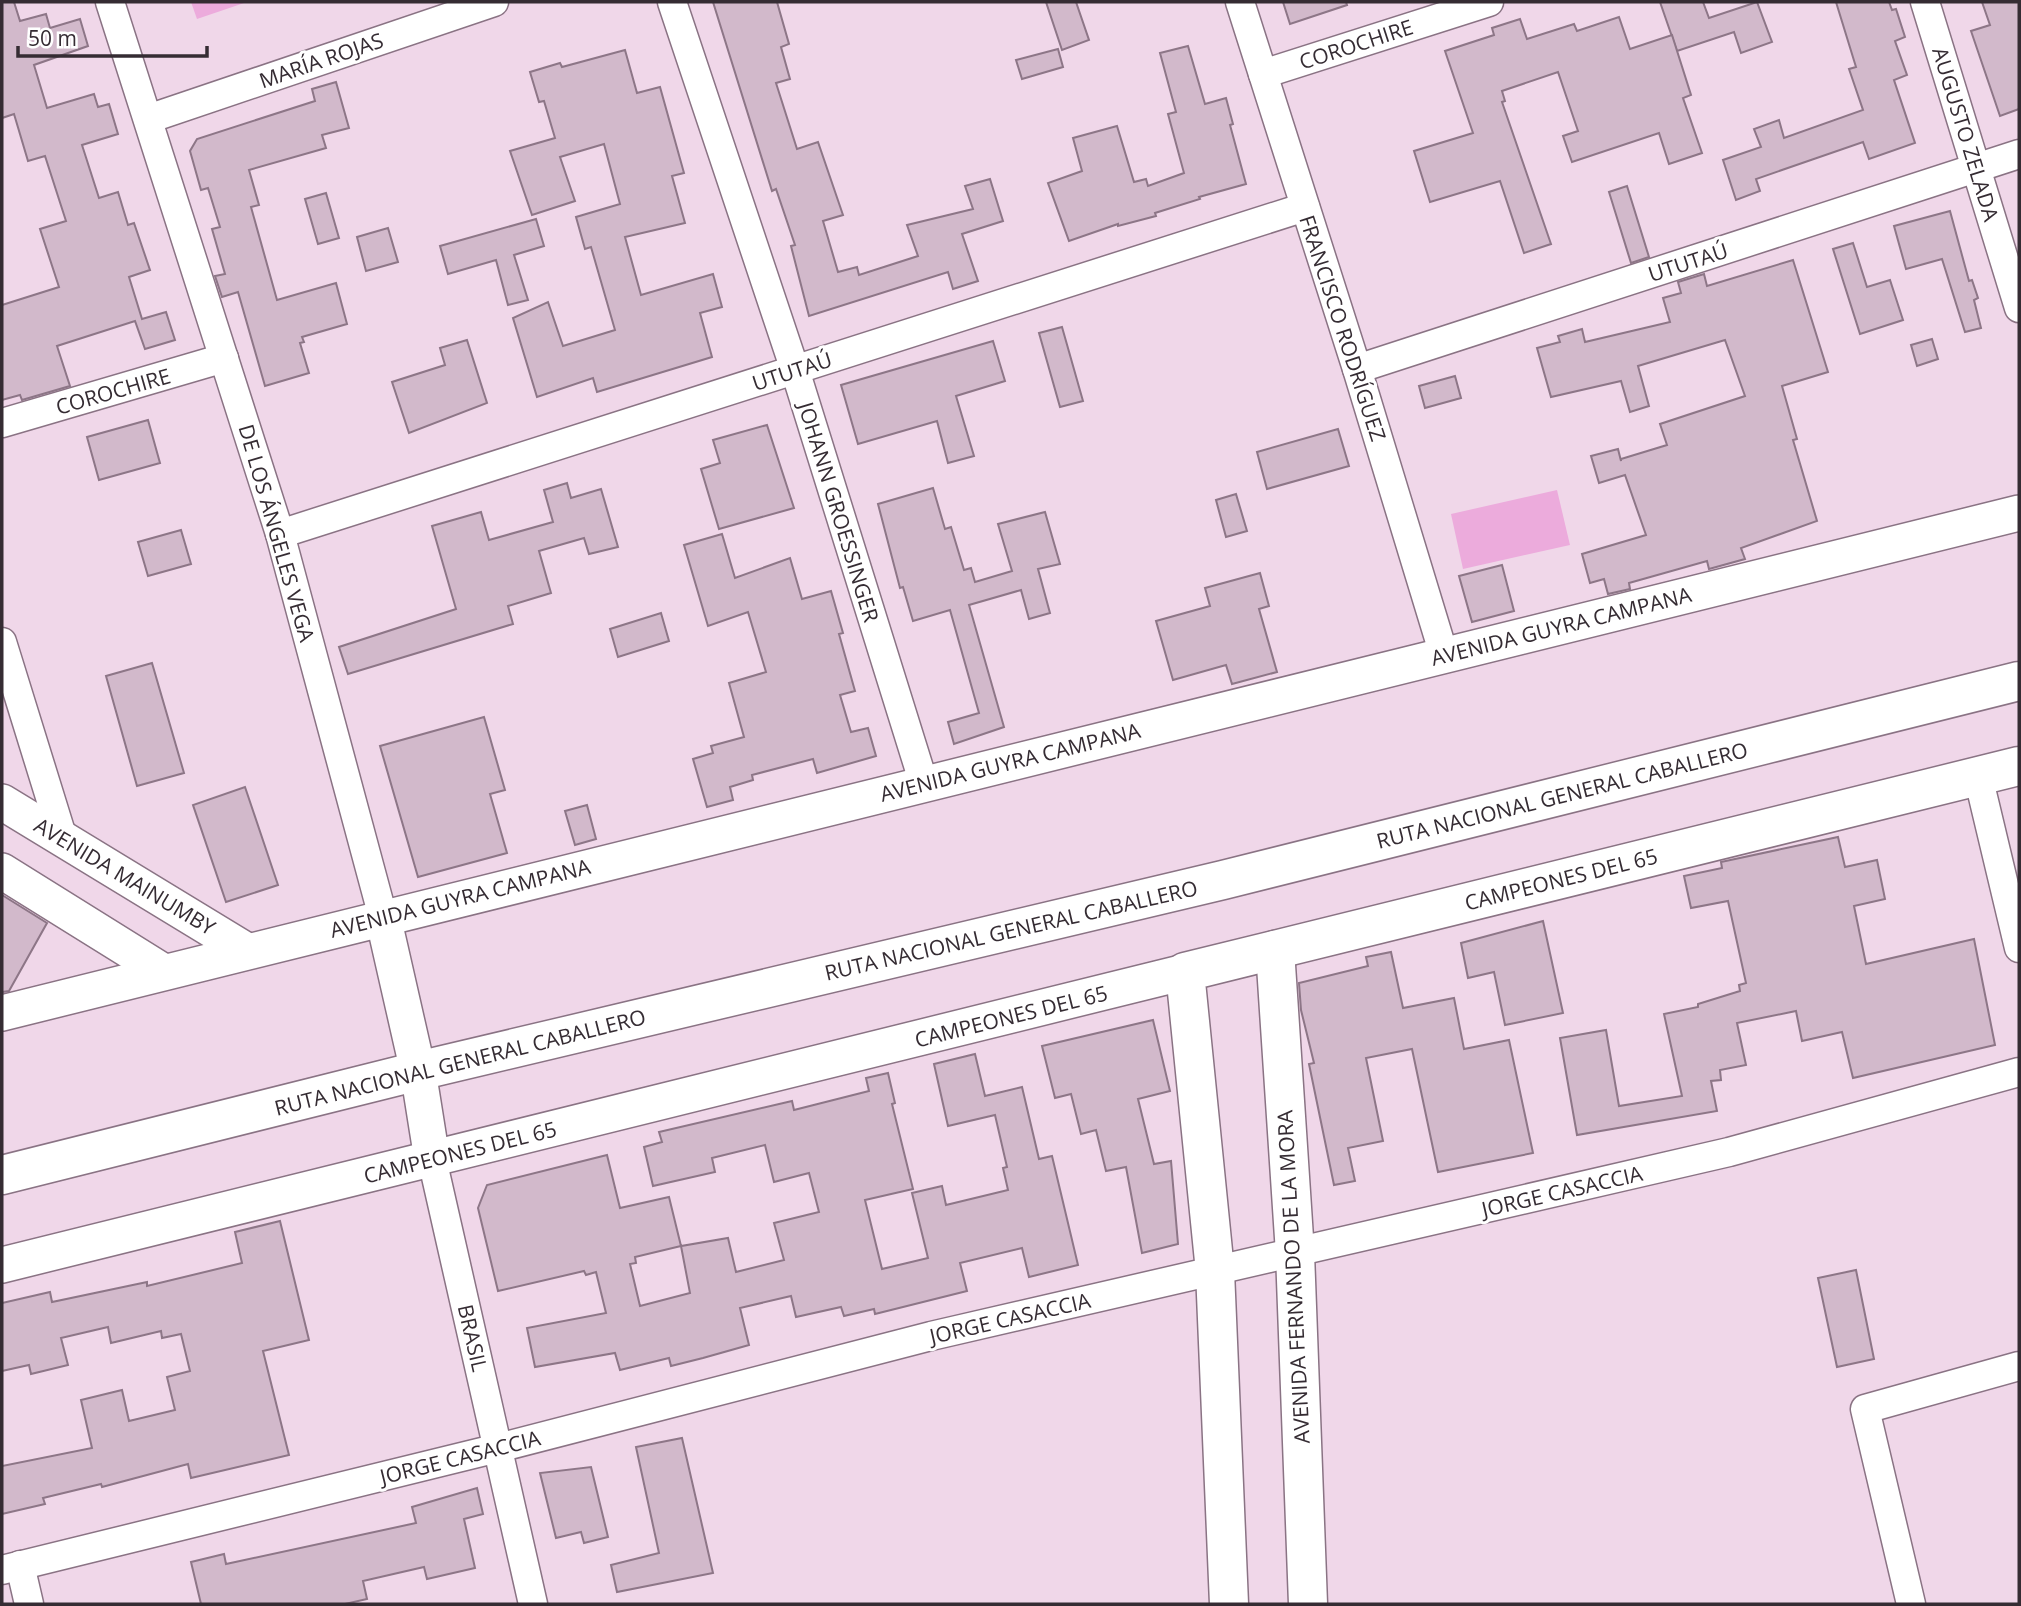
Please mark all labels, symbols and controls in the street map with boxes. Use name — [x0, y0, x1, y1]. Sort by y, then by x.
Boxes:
street label: COROCHIRE — [1296, 12, 1416, 76]
scale bar — [18, 14, 206, 58]
text: 50 m — [28, 24, 77, 52]
street label: MARÍA ROJAS — [255, 26, 387, 94]
street label: AUGUSTO ZELADA — [1926, 44, 2006, 225]
street label: FRANCISCO RODRÍGUEZ — [1293, 211, 1393, 445]
street label: UTUTAÚ — [1645, 236, 1731, 288]
street label: UTUTAÚ — [749, 345, 835, 397]
street label: COROCHIRE — [52, 361, 174, 421]
street label: JOHANN GROESSINGER — [792, 397, 886, 625]
street label: DE LOS ÁNGELES VEGA — [233, 421, 322, 646]
street label: AVENIDA GUYRA CAMPANA — [1428, 580, 1695, 672]
street label: AVENIDA GUYRA CAMPANA — [877, 716, 1144, 808]
street label: RUTA NACIONAL GENERAL CABALLERO — [1373, 735, 1751, 855]
street label: AVENIDA MAINUMBY — [29, 811, 221, 941]
street label: CAMPEONES DEL 65 — [1462, 841, 1660, 917]
street label: AVENIDA GUYRA CAMPANA — [327, 852, 594, 944]
street label: RUTA NACIONAL GENERAL CABALLERO — [822, 873, 1200, 987]
street label: CAMPEONES DEL 65 — [912, 978, 1110, 1054]
street label: RUTA NACIONAL GENERAL CABALLERO — [271, 1002, 649, 1122]
street label: AVENIDA FERNANDO DE LA MORA — [1270, 1109, 1316, 1445]
street label: CAMPEONES DEL 65 — [361, 1114, 559, 1190]
street label: JORGE CASACCIA — [1477, 1159, 1646, 1224]
street label: JORGE CASACCIA — [925, 1286, 1094, 1351]
street label: BRASIL — [452, 1302, 494, 1374]
street label: JORGE CASACCIA — [375, 1423, 544, 1491]

